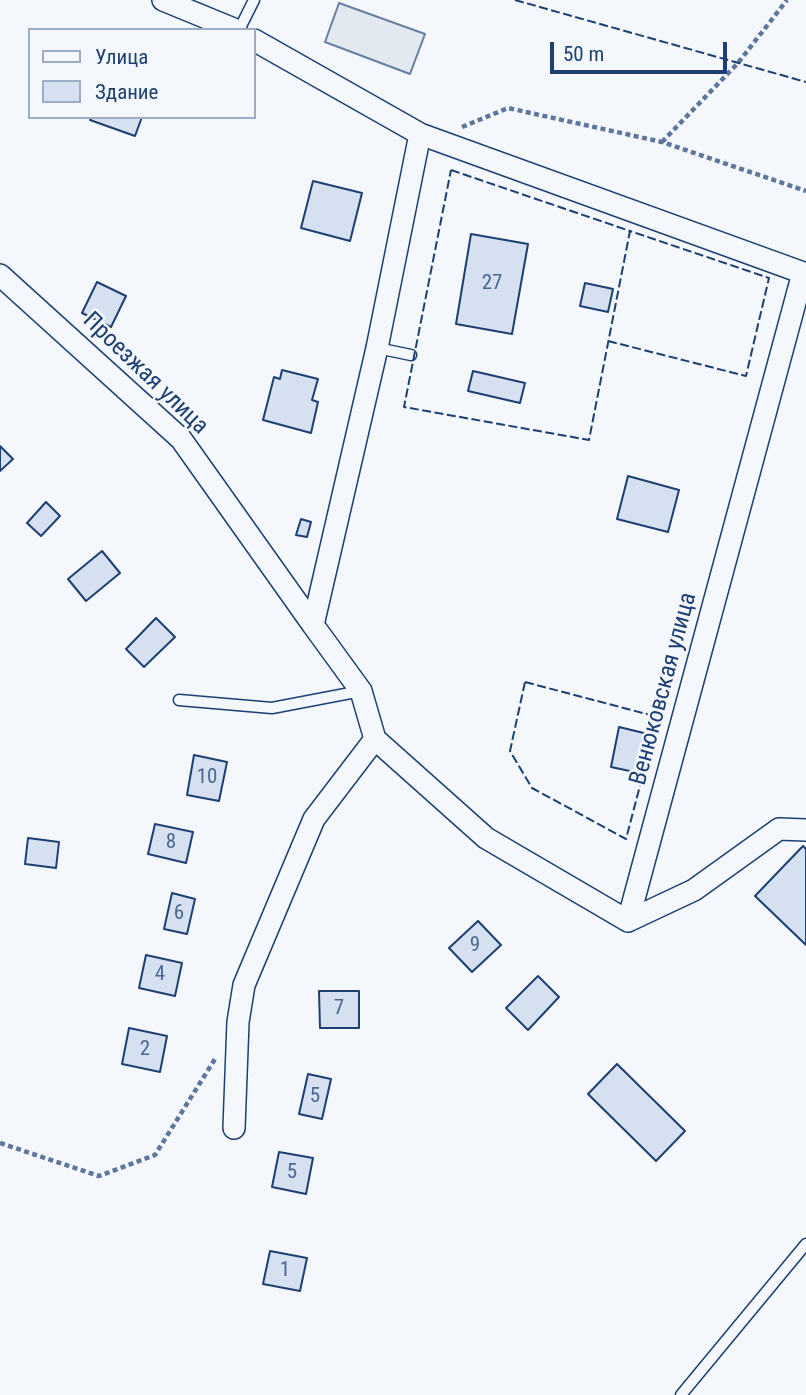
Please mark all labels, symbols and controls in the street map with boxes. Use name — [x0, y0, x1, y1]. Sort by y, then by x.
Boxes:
legend — [28, 28, 256, 119]
scale bar — [554, 28, 731, 72]
text: 50 m — [563, 42, 604, 66]
text: Улица — [95, 45, 148, 69]
text: Здание — [95, 80, 158, 104]
house number: 27 — [482, 271, 502, 297]
street label: Проезжая улица — [76, 307, 214, 441]
street label: Венюковская улица — [624, 590, 704, 788]
house number: 10 — [197, 765, 217, 791]
house number: 8 — [166, 830, 176, 856]
house number: 6 — [174, 901, 184, 927]
house number: 9 — [470, 933, 480, 959]
house number: 4 — [155, 962, 165, 988]
house number: 7 — [334, 996, 344, 1022]
house number: 2 — [140, 1037, 150, 1063]
house number: 5 — [310, 1084, 320, 1110]
house number: 5 — [287, 1160, 297, 1186]
house number: 1 — [280, 1258, 290, 1284]

